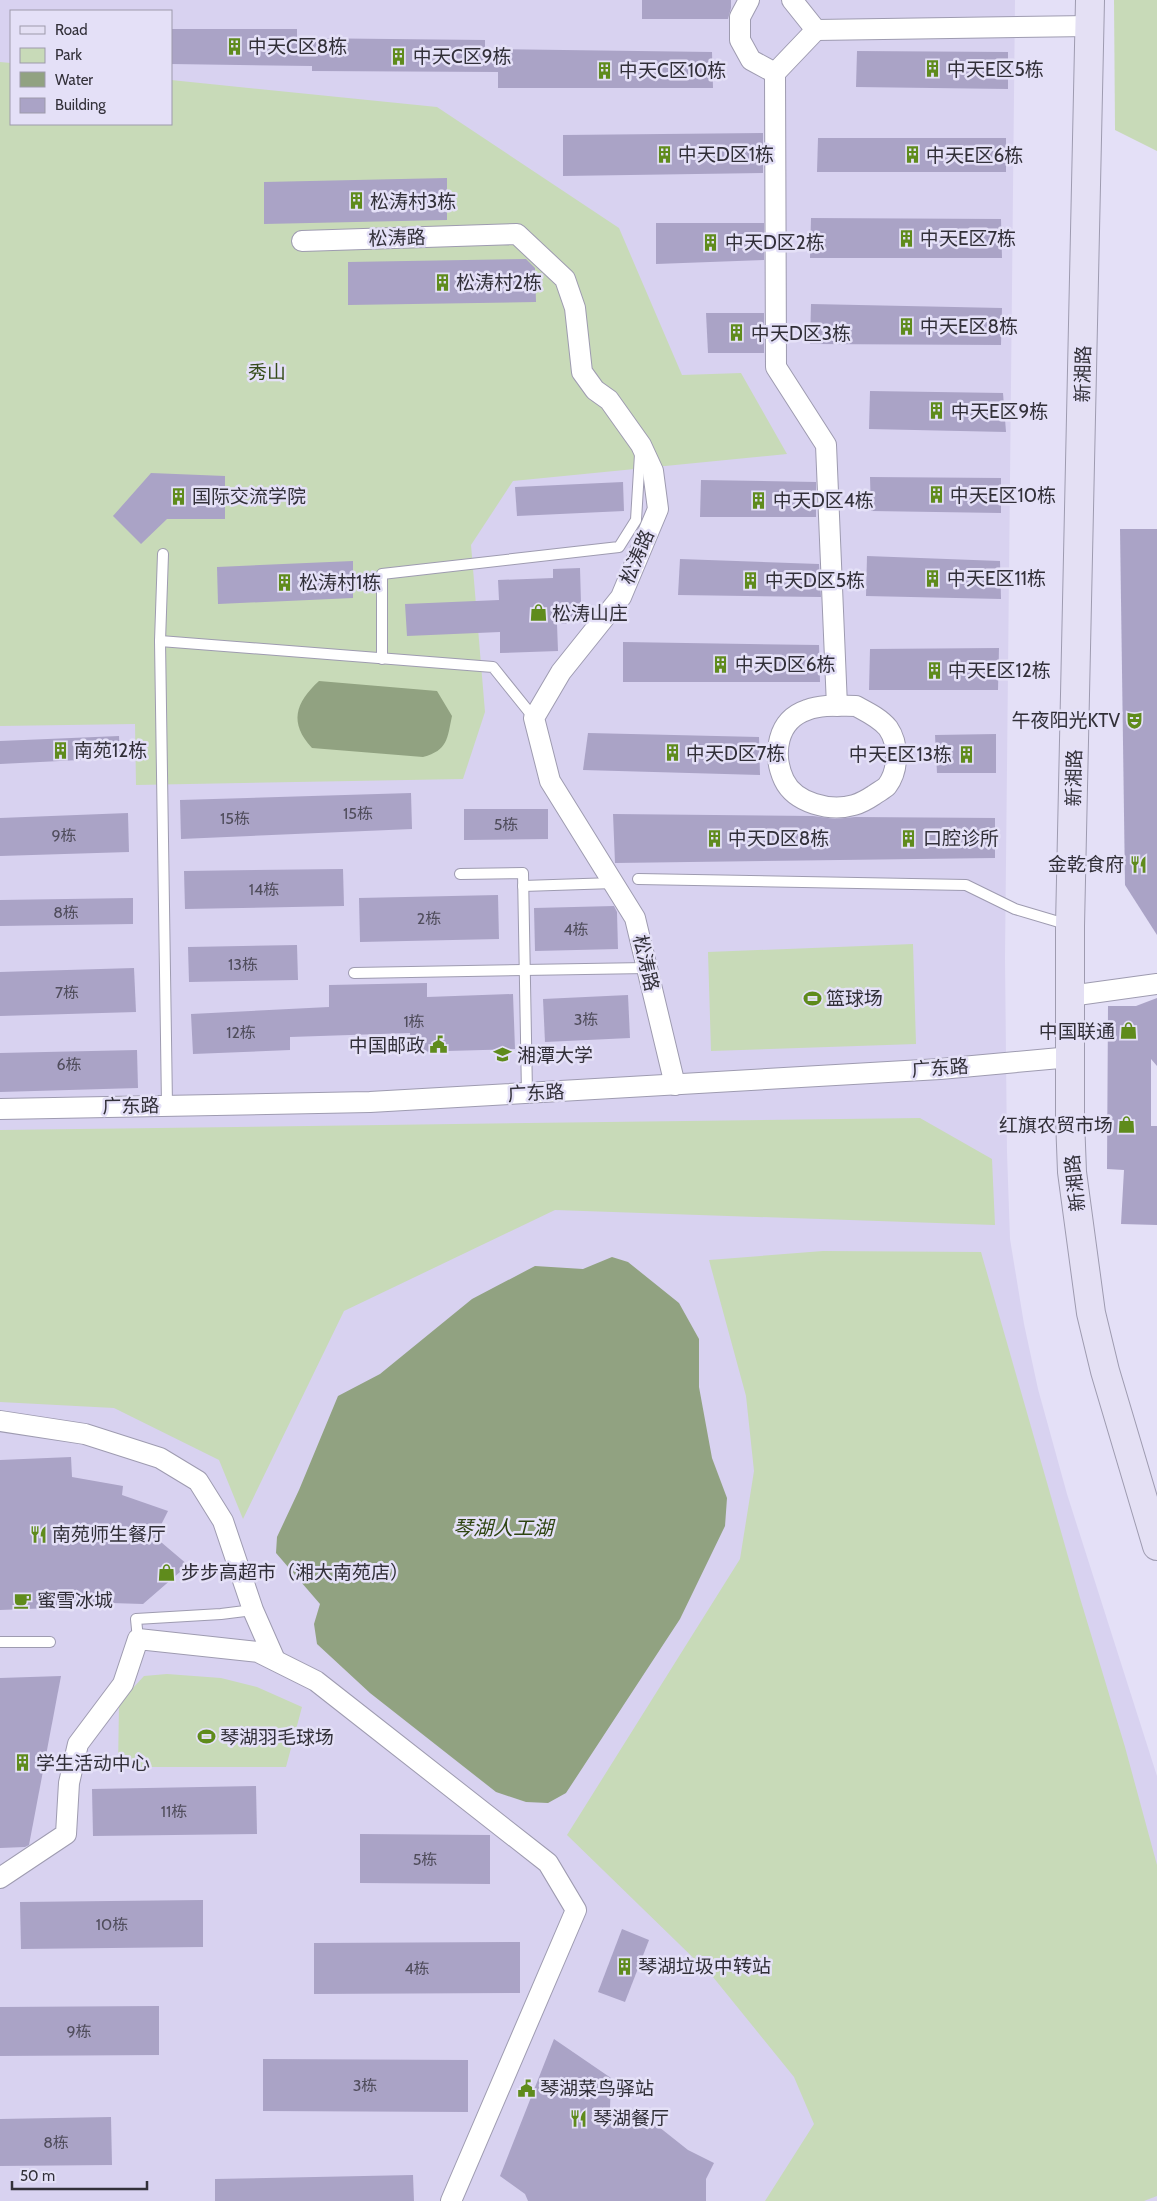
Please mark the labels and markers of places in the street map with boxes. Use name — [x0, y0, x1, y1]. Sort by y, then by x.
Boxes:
place label: 中天C区8栋 — [248, 35, 347, 58]
building icon: 中天C区8栋 — [224, 36, 244, 56]
place label: 中天C区9栋 — [413, 45, 512, 68]
building icon: 中天C区9栋 — [389, 46, 409, 66]
place label: 中天E区5栋 — [947, 58, 1044, 81]
place label: 中天C区10栋 — [619, 59, 726, 82]
building icon: 中天E区5栋 — [923, 59, 943, 79]
building icon: 中天C区10栋 — [595, 60, 615, 80]
place label: 中天D区1栋 — [678, 143, 774, 166]
building icon: 中天D区1栋 — [654, 144, 674, 164]
place label: 中天E区6栋 — [926, 144, 1023, 167]
building icon: 中天E区6栋 — [902, 145, 922, 165]
place label: 松涛村3栋 — [370, 190, 456, 213]
building icon: 松涛村3栋 — [346, 191, 366, 211]
place label: 中天E区7栋 — [920, 227, 1016, 250]
building icon: 中天E区7栋 — [896, 228, 916, 248]
place label: 中天D区2栋 — [725, 231, 825, 254]
building icon: 中天D区2栋 — [701, 232, 721, 252]
place label: 松涛村2栋 — [456, 271, 542, 294]
building icon: 松涛村2栋 — [432, 272, 452, 292]
place label: 中天E区8栋 — [920, 315, 1018, 338]
building icon: 中天E区8栋 — [896, 316, 916, 336]
place label: 中天D区3栋 — [751, 322, 851, 345]
building icon: 中天D区3栋 — [727, 323, 747, 343]
place label: 中天E区9栋 — [951, 400, 1048, 423]
building icon: 中天E区9栋 — [927, 401, 947, 421]
place label: 中天E区10栋 — [950, 484, 1056, 507]
place label: 国际交流学院 — [192, 485, 306, 508]
building icon: 中天E区10栋 — [926, 485, 946, 505]
building icon: 国际交流学院 — [168, 486, 188, 506]
place label: 中天D区4栋 — [773, 489, 874, 512]
building icon: 中天D区4栋 — [749, 490, 769, 510]
place label: 中天E区11栋 — [947, 567, 1046, 590]
building icon: 中天E区11栋 — [923, 568, 943, 588]
place label: 中天D区5栋 — [765, 569, 865, 592]
building icon: 中天D区5栋 — [741, 570, 761, 590]
place label: 松涛村1栋 — [299, 571, 381, 594]
building icon: 松涛村1栋 — [275, 572, 295, 592]
place label: 松涛山庄 — [552, 602, 628, 625]
shop icon: 松涛山庄 — [528, 603, 548, 623]
place label: 中天D区6栋 — [735, 653, 836, 676]
building icon: 中天D区6栋 — [711, 654, 731, 674]
place label: 中天E区12栋 — [948, 659, 1051, 682]
building icon: 中天E区12栋 — [924, 660, 944, 680]
place label: 午夜阳光KTV — [1012, 709, 1120, 732]
theatre icon: 午夜阳光KTV — [1124, 710, 1144, 730]
place label: 南苑12栋 — [74, 739, 147, 762]
building icon: 南苑12栋 — [50, 740, 70, 760]
place label: 中天D区7栋 — [686, 742, 785, 765]
building icon: 中天D区7栋 — [662, 743, 682, 763]
place label: 中天E区13栋 — [849, 743, 952, 766]
building icon: 中天E区13栋 — [956, 744, 976, 764]
place label: 中天D区8栋 — [728, 827, 829, 850]
place label: 口腔诊所 — [923, 827, 999, 850]
building icon: 中天D区8栋 — [704, 828, 724, 848]
building icon: 口腔诊所 — [899, 828, 919, 848]
place label: 金乾食府 — [1048, 853, 1124, 876]
restaurant icon: 金乾食府 — [1128, 854, 1148, 874]
place label: 篮球场 — [826, 987, 883, 1010]
sports icon: 篮球场 — [802, 988, 822, 1008]
place label: 中国联通 — [1039, 1020, 1115, 1043]
shop icon: 中国联通 — [1119, 1021, 1139, 1041]
place label: 中国邮政 — [349, 1034, 425, 1057]
public building icon: 中国邮政 — [429, 1035, 449, 1055]
place label: 湘潭大学 — [517, 1044, 593, 1067]
school or university icon: 湘潭大学 — [493, 1045, 513, 1065]
place label: 红旗农贸市场 — [999, 1114, 1113, 1137]
shop icon: 红旗农贸市场 — [1117, 1115, 1137, 1135]
place label: 南苑师生餐厅 — [52, 1523, 166, 1546]
restaurant icon: 南苑师生餐厅 — [28, 1524, 48, 1544]
place label: 步步高超市（湘大南苑店） — [181, 1561, 409, 1584]
shop icon: 步步高超市（湘大南苑店） — [157, 1562, 177, 1582]
place label: 蜜雪冰城 — [37, 1589, 113, 1612]
cafe icon: 蜜雪冰城 — [13, 1590, 33, 1610]
place label: 琴湖羽毛球场 — [220, 1726, 334, 1749]
sports icon: 琴湖羽毛球场 — [196, 1727, 216, 1747]
place label: 学生活动中心 — [36, 1752, 150, 1775]
building icon: 学生活动中心 — [12, 1753, 32, 1773]
place label: 琴湖垃圾中转站 — [638, 1955, 771, 1978]
building icon: 琴湖垃圾中转站 — [614, 1956, 634, 1976]
place label: 琴湖菜鸟驿站 — [540, 2077, 654, 2100]
public building icon: 琴湖菜鸟驿站 — [516, 2078, 536, 2098]
place label: 琴湖餐厅 — [593, 2107, 669, 2130]
restaurant icon: 琴湖餐厅 — [569, 2108, 589, 2128]

